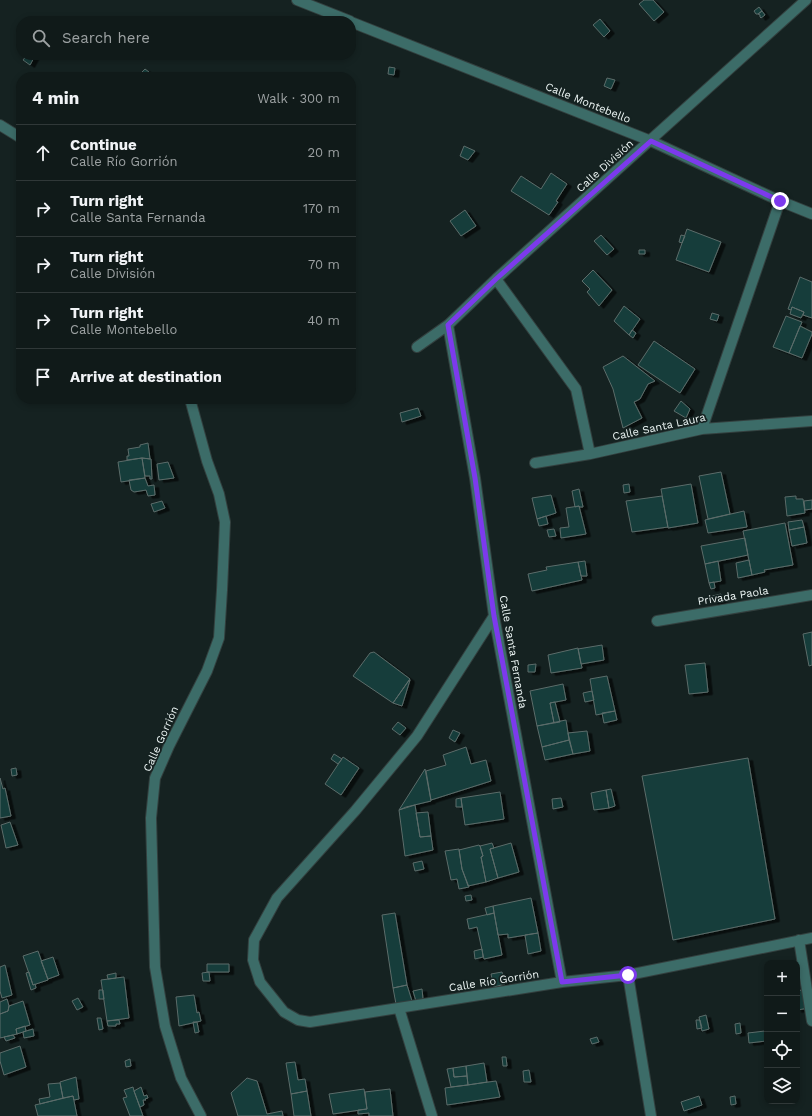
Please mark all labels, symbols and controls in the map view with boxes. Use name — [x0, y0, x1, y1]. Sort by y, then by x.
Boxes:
search box — [16, 16, 356, 60]
icon: search — [30, 27, 52, 49]
text: Search here — [62, 29, 150, 47]
street label: Calle Montebello — [543, 80, 633, 126]
text: 4 min — [32, 88, 79, 108]
text: Walk · 300 m — [257, 91, 340, 106]
text: Continue — [70, 136, 137, 154]
street label: Calle División — [574, 137, 636, 195]
icon: ahead — [32, 142, 54, 164]
text: 20 m — [308, 145, 340, 160]
text: Calle Río Gorrión — [70, 154, 178, 169]
text: Turn right — [70, 192, 143, 210]
route end — [771, 192, 789, 210]
icon: right — [32, 198, 54, 220]
text: 170 m — [303, 201, 340, 216]
text: Calle Santa Fernanda — [70, 210, 206, 225]
text: Turn right — [70, 248, 143, 266]
icon: right — [32, 254, 54, 276]
text: 70 m — [308, 257, 340, 272]
text: Calle División — [70, 266, 155, 281]
text: Turn right — [70, 304, 143, 322]
icon: right — [32, 310, 54, 332]
text: 40 m — [307, 313, 340, 328]
text: Calle Montebello — [70, 322, 177, 337]
icon: arrive — [32, 366, 54, 388]
text: Arrive at destination — [70, 368, 222, 386]
street label: Calle Santa Laura — [611, 411, 707, 443]
street label: Privada Paola — [697, 584, 769, 608]
street label: Calle Santa Fernanda — [497, 594, 529, 710]
street label: Calle Gorrión — [141, 704, 181, 774]
map controls — [764, 960, 800, 1104]
button: + — [764, 960, 800, 996]
route start — [619, 966, 637, 984]
street label: Calle Río Gorrión — [448, 967, 540, 995]
button: − — [764, 996, 800, 1032]
button: locate — [764, 1032, 800, 1068]
button: layers — [764, 1068, 800, 1104]

